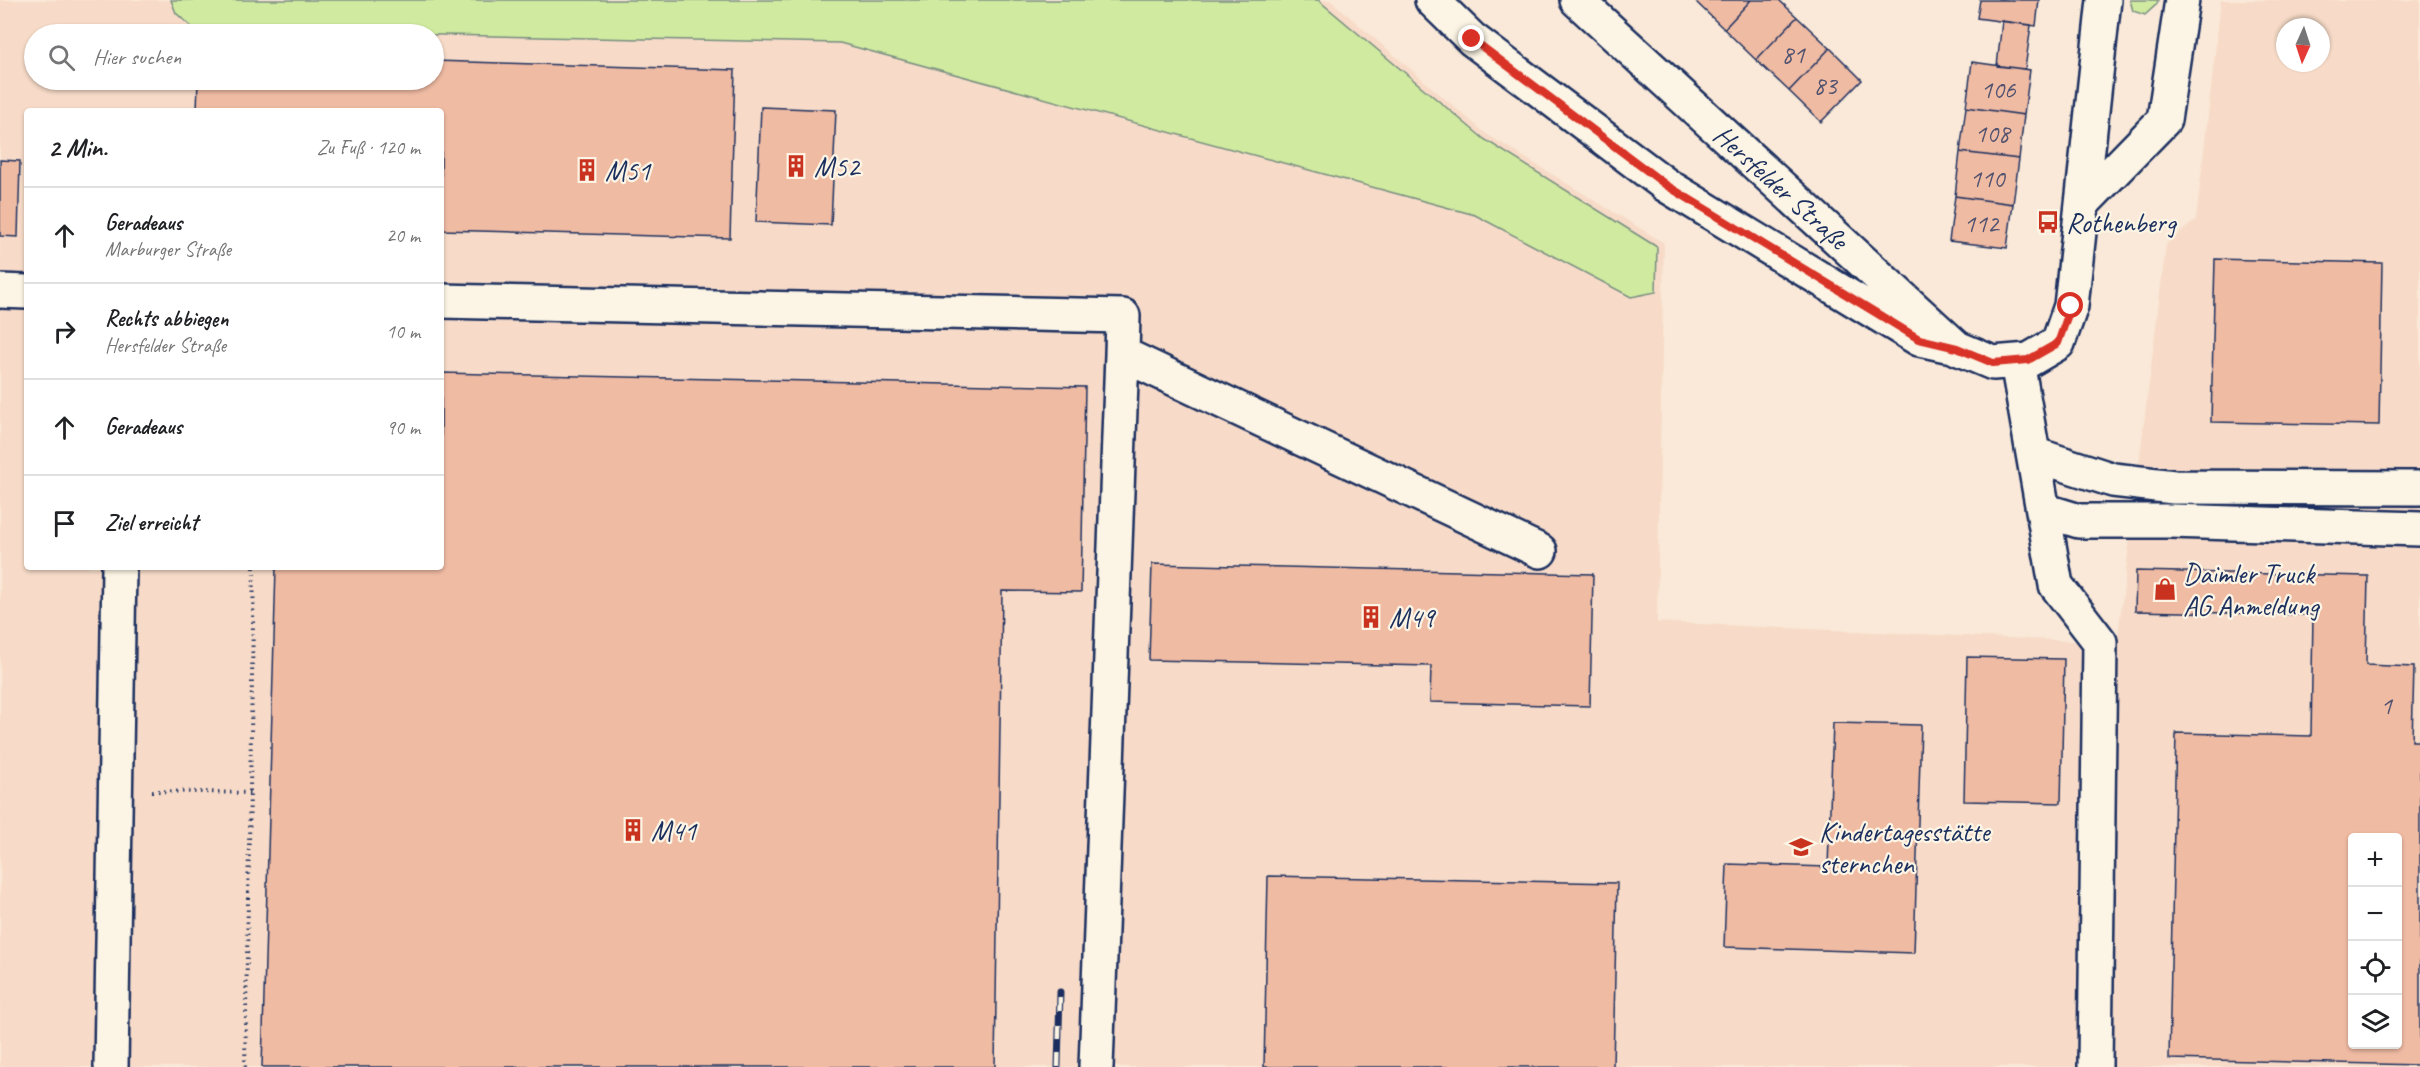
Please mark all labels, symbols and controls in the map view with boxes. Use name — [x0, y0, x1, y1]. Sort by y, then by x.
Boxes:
north arrow — [2276, 18, 2330, 72]
search box — [24, 24, 444, 90]
route end — [1458, 25, 1484, 51]
house number: 81 — [1781, 38, 1806, 71]
icon: search — [45, 41, 78, 74]
text: Hier suchen — [93, 43, 181, 71]
house number: 83 — [1813, 69, 1839, 102]
house number: 106 — [1980, 73, 2017, 106]
street label: Hersfelder Straße — [1706, 117, 1857, 258]
house number: 108 — [1974, 117, 2012, 150]
text: 2 Min. — [48, 131, 107, 164]
text: Zu Fuß · 120 m — [317, 135, 420, 160]
place label: M52 — [814, 149, 862, 184]
place label: M51 — [605, 153, 652, 188]
building icon: M52 — [783, 153, 809, 179]
building icon: M51 — [574, 157, 600, 183]
house number: 110 — [1969, 162, 2007, 195]
place label: Rothenberg — [2066, 205, 2178, 240]
house number: 112 — [1963, 207, 2001, 240]
text: Geradeaus — [105, 209, 182, 237]
bus stop icon: Rothenberg — [2035, 209, 2061, 235]
icon: ahead — [48, 219, 81, 252]
text: 20 m — [386, 223, 420, 248]
text: Marburger Straße — [105, 237, 231, 262]
route start — [2057, 292, 2083, 318]
text: Rechts abbiegen — [105, 305, 228, 333]
icon: right — [48, 315, 81, 348]
text: 10 m — [386, 319, 420, 344]
text: Hersfelder Straße — [105, 333, 226, 358]
icon: ahead — [48, 411, 81, 444]
text: Geradeaus — [105, 413, 182, 441]
text: 90 m — [386, 415, 420, 440]
icon: arrive — [48, 507, 81, 540]
text: Ziel erreicht — [105, 509, 198, 537]
place label: Daimler Truck AG Anmeldung — [2183, 556, 2321, 623]
shop icon: Daimler Truck AG Anmeldung — [2152, 576, 2178, 602]
place label: M49 — [1389, 600, 1437, 635]
building icon: M49 — [1358, 604, 1384, 630]
house number: 1 — [2380, 689, 2393, 722]
place label: M41 — [651, 813, 698, 848]
place label: Kindertagesstätte sternchen — [1819, 814, 1991, 881]
building icon: M41 — [620, 817, 646, 843]
map controls — [2348, 833, 2402, 1049]
button: + — [2348, 833, 2402, 887]
school or university icon: Kindertagesstätte sternchen — [1788, 834, 1814, 860]
button: − — [2348, 887, 2402, 941]
button: locate — [2348, 941, 2402, 995]
button: layers — [2348, 995, 2402, 1049]

